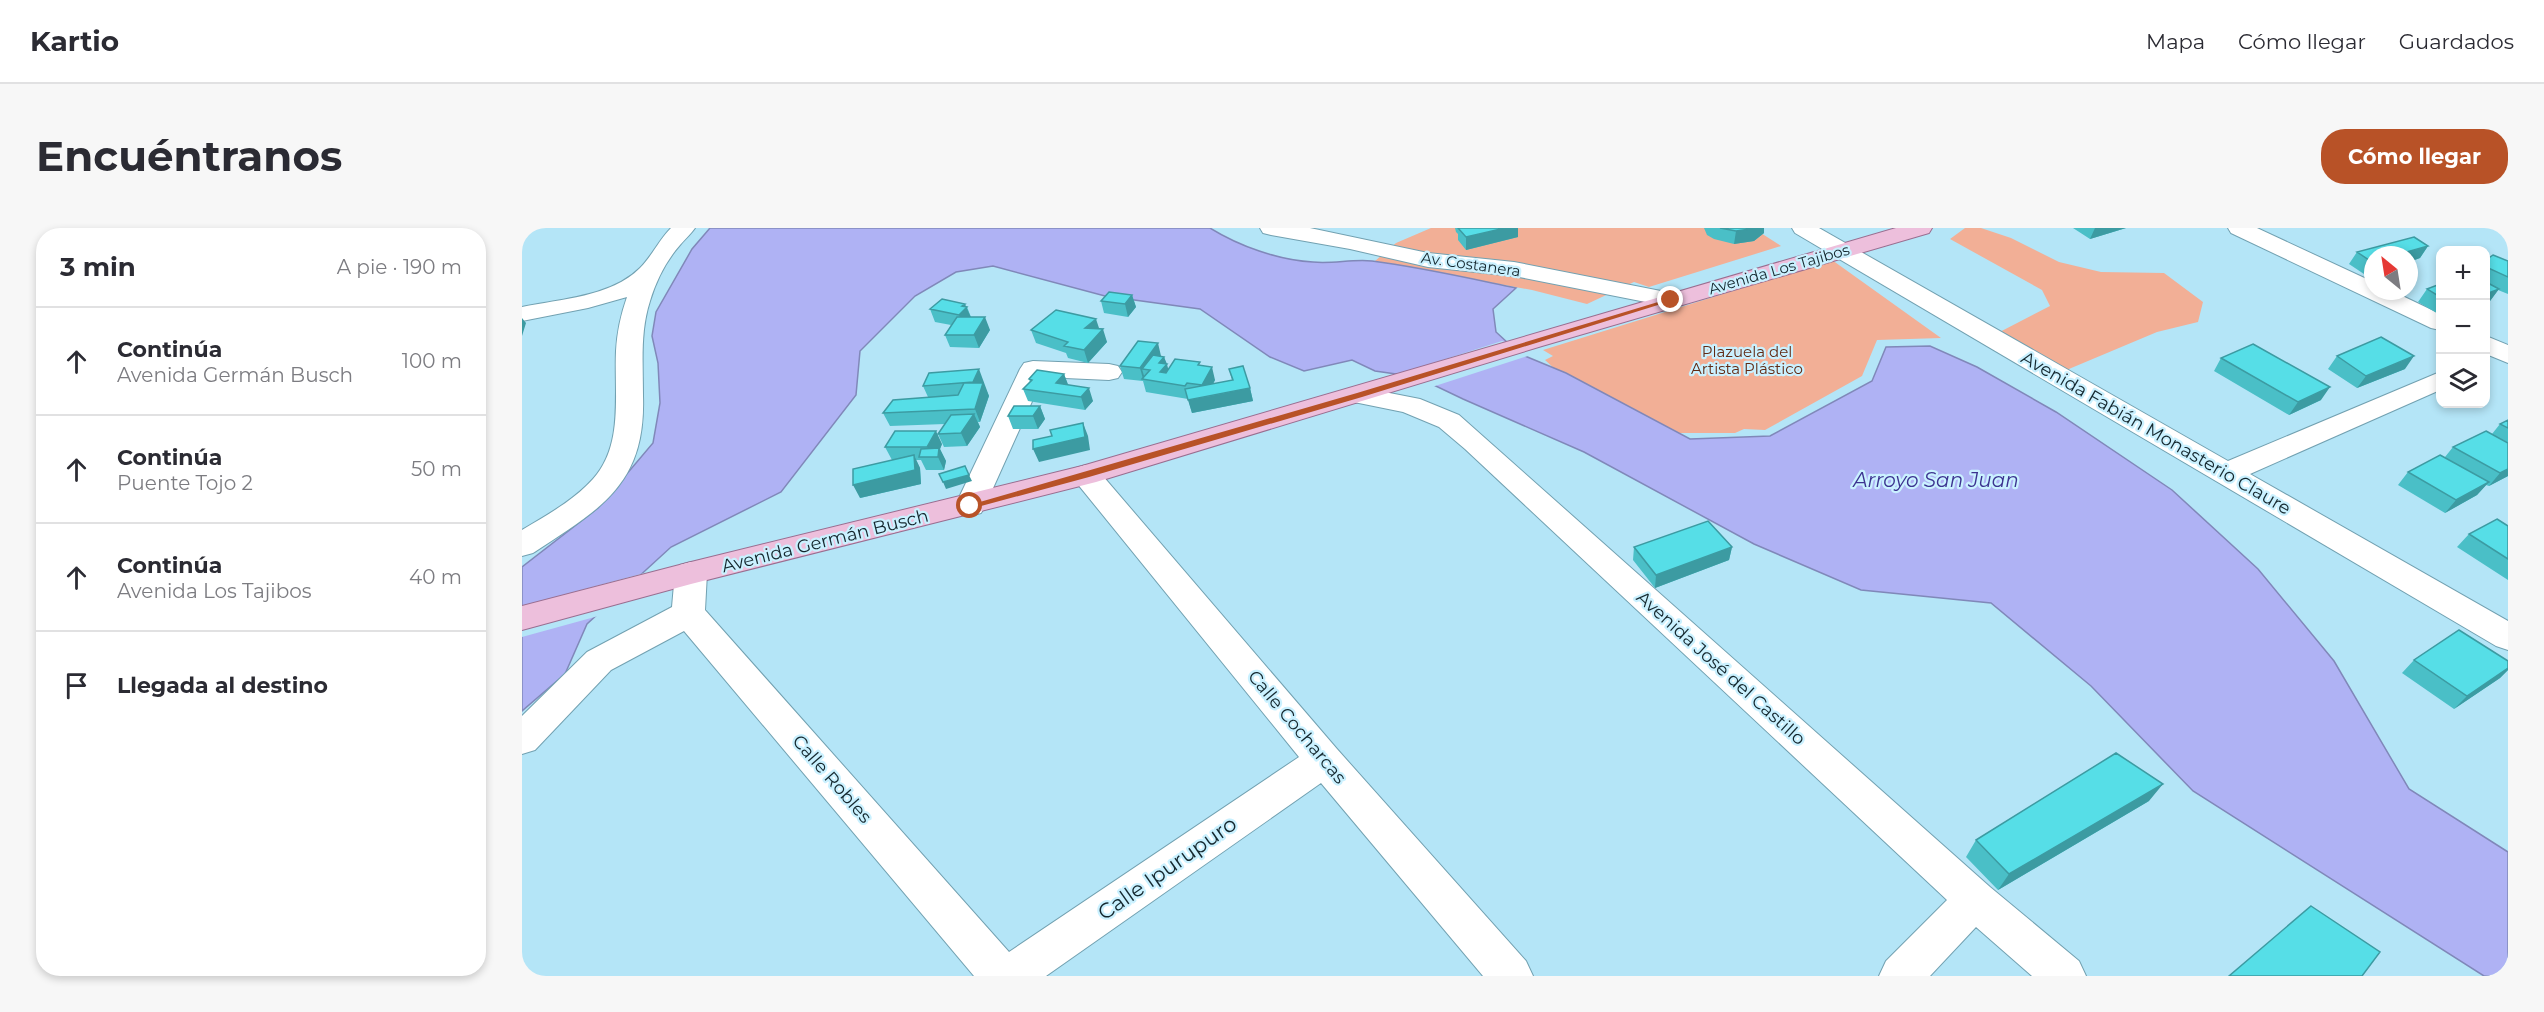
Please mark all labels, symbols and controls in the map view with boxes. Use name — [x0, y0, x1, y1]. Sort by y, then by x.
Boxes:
text: Kartio — [30, 24, 119, 58]
text: Mapa — [2146, 29, 2205, 54]
text: Cómo llegar — [2238, 29, 2366, 54]
text: Guardados — [2399, 29, 2514, 54]
button: Cómo llegar — [2321, 129, 2508, 184]
text: Encuéntranos — [36, 130, 342, 182]
street label: Avenida Los Tajibos — [1706, 240, 1852, 298]
north arrow — [2364, 246, 2418, 300]
map controls — [2436, 246, 2490, 408]
button: + — [2436, 246, 2490, 300]
street label: Av. Costanera — [1420, 248, 1522, 280]
text: 3 min — [60, 251, 136, 283]
text: A pie · 190 m — [337, 255, 462, 279]
route end — [1657, 286, 1683, 312]
button: − — [2436, 300, 2490, 354]
text: Continúa — [117, 336, 222, 363]
park label: Plazuela del Artista Plástico — [1691, 342, 1803, 378]
icon: ahead — [60, 345, 93, 378]
street label: Avenida Fabián Monasterio Claure — [2017, 347, 2295, 519]
text: 100 m — [402, 349, 462, 373]
button: layers — [2436, 354, 2490, 408]
text: Avenida Germán Busch — [117, 363, 353, 387]
text: Continúa — [117, 444, 222, 471]
icon: ahead — [60, 453, 93, 486]
text: 50 m — [411, 457, 462, 481]
water label: Arroyo San Juan — [1852, 468, 2019, 492]
text: Puente Tojo 2 — [117, 471, 253, 495]
route start — [956, 492, 982, 518]
street label: Avenida Germán Busch — [719, 505, 931, 577]
text: Continúa — [117, 552, 222, 579]
icon: ahead — [60, 561, 93, 594]
text: 40 m — [409, 565, 462, 589]
text: Avenida Los Tajibos — [117, 579, 312, 603]
street label: Avenida José del Castillo — [1632, 586, 1810, 750]
street label: Calle Cocharcas — [1243, 666, 1351, 788]
icon: arrive — [60, 669, 93, 702]
text: Llegada al destino — [117, 672, 328, 699]
street label: Calle Robles — [788, 730, 876, 828]
street label: Calle Ipurupuro — [1093, 811, 1241, 925]

